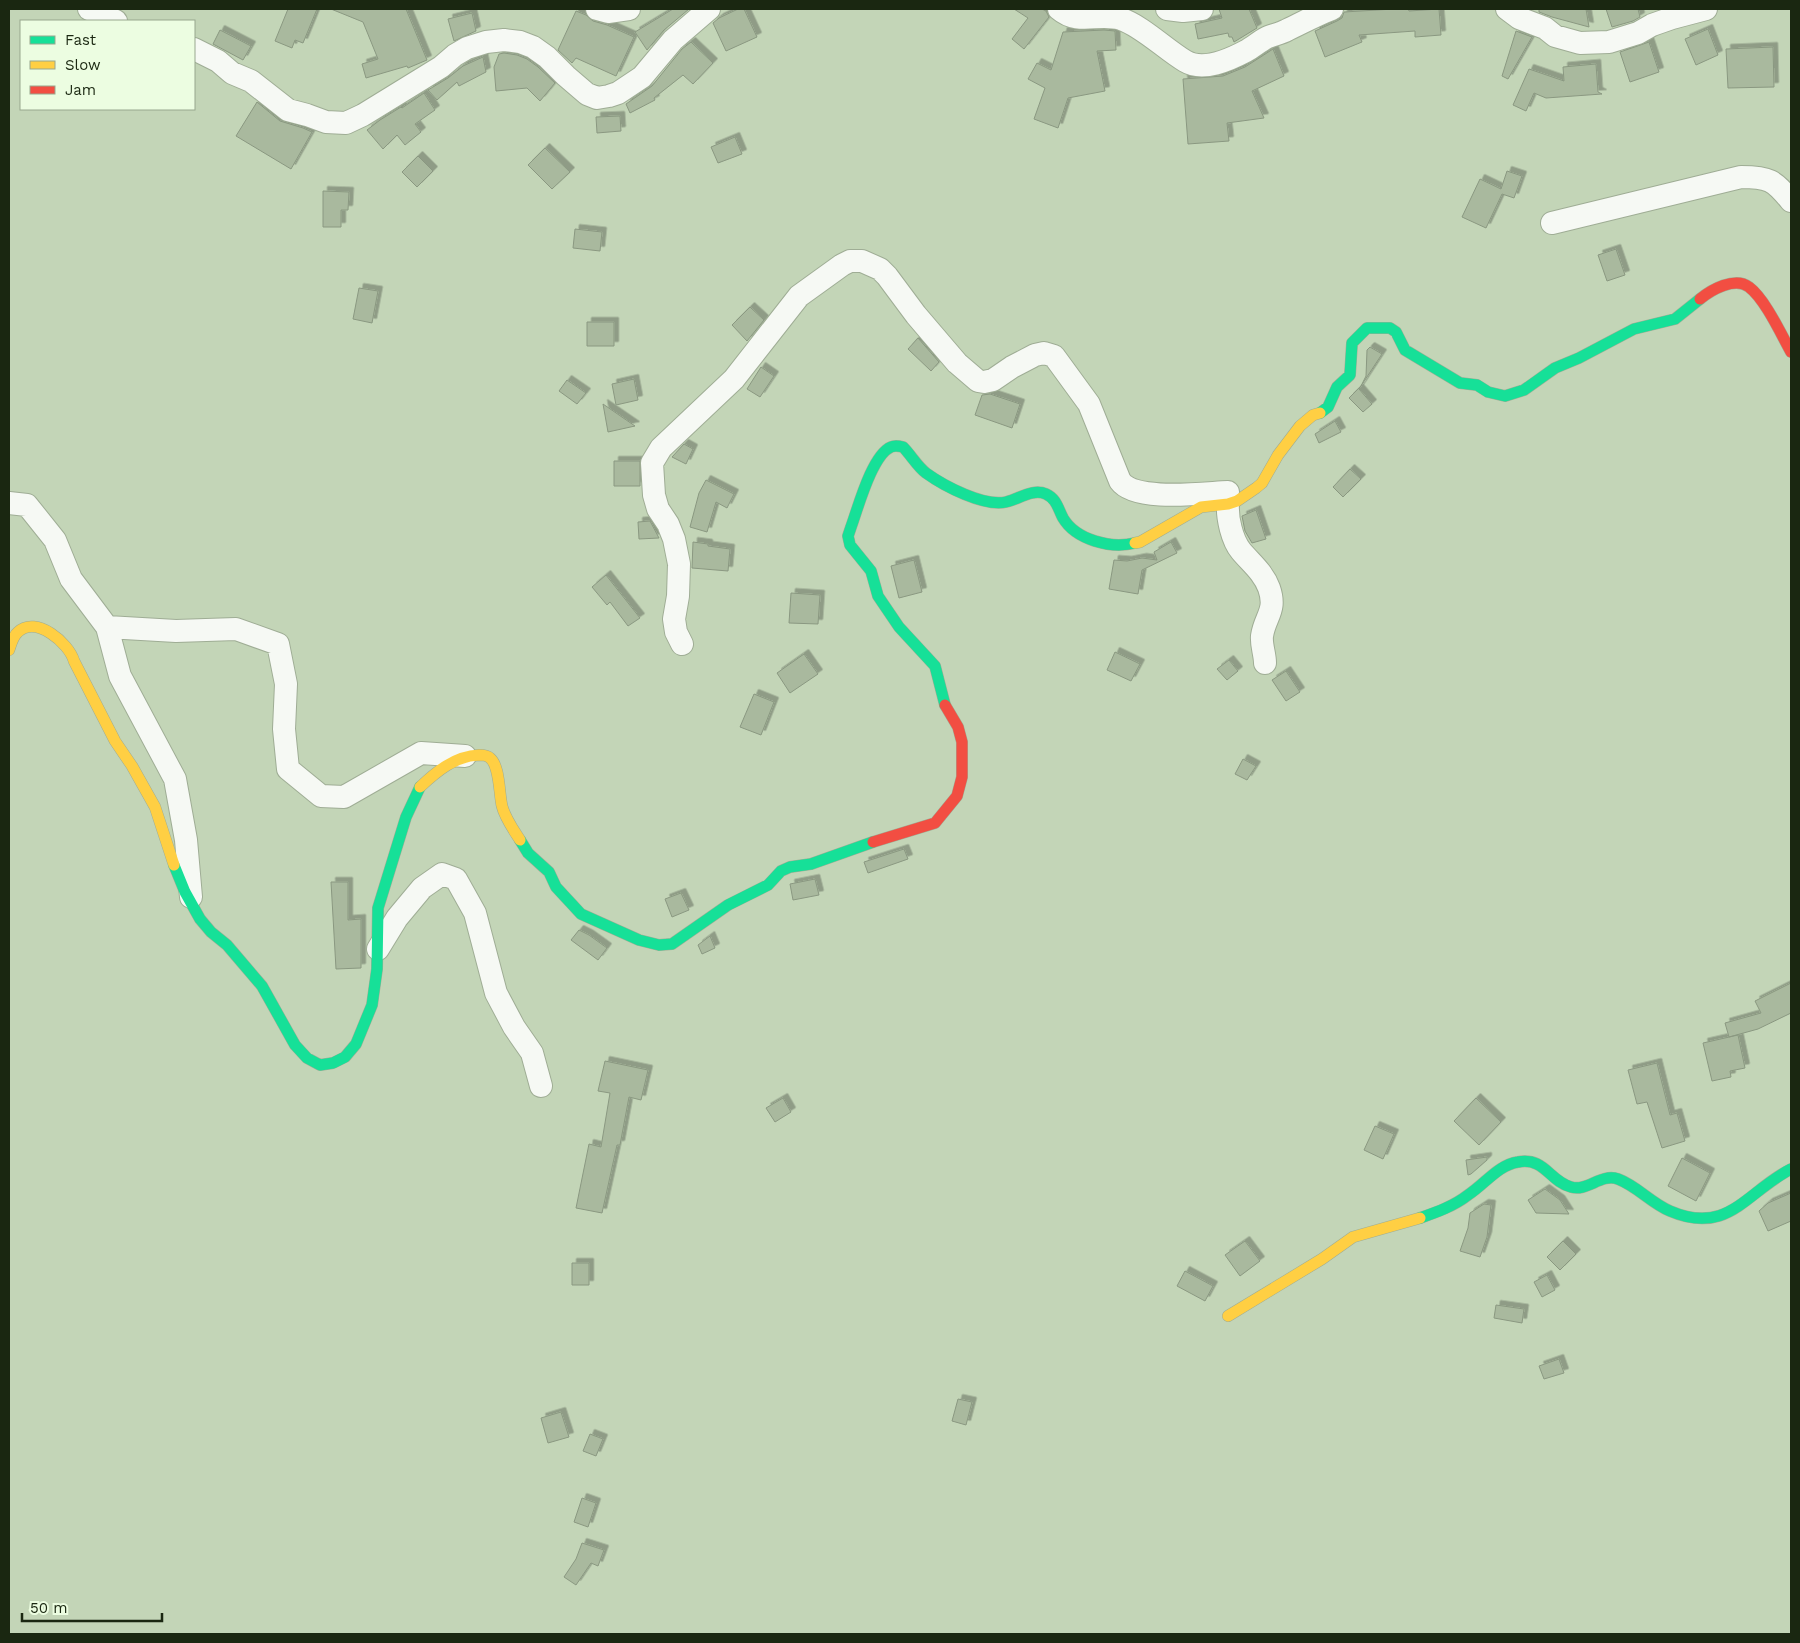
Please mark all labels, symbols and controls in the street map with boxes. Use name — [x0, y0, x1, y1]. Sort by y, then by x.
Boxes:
legend — [20, 20, 195, 110]
text: Fast — [65, 31, 97, 49]
text: Slow — [65, 56, 101, 74]
text: Jam — [65, 81, 96, 99]
scale bar — [22, 1590, 162, 1622]
text: 50 m — [30, 1599, 67, 1617]

